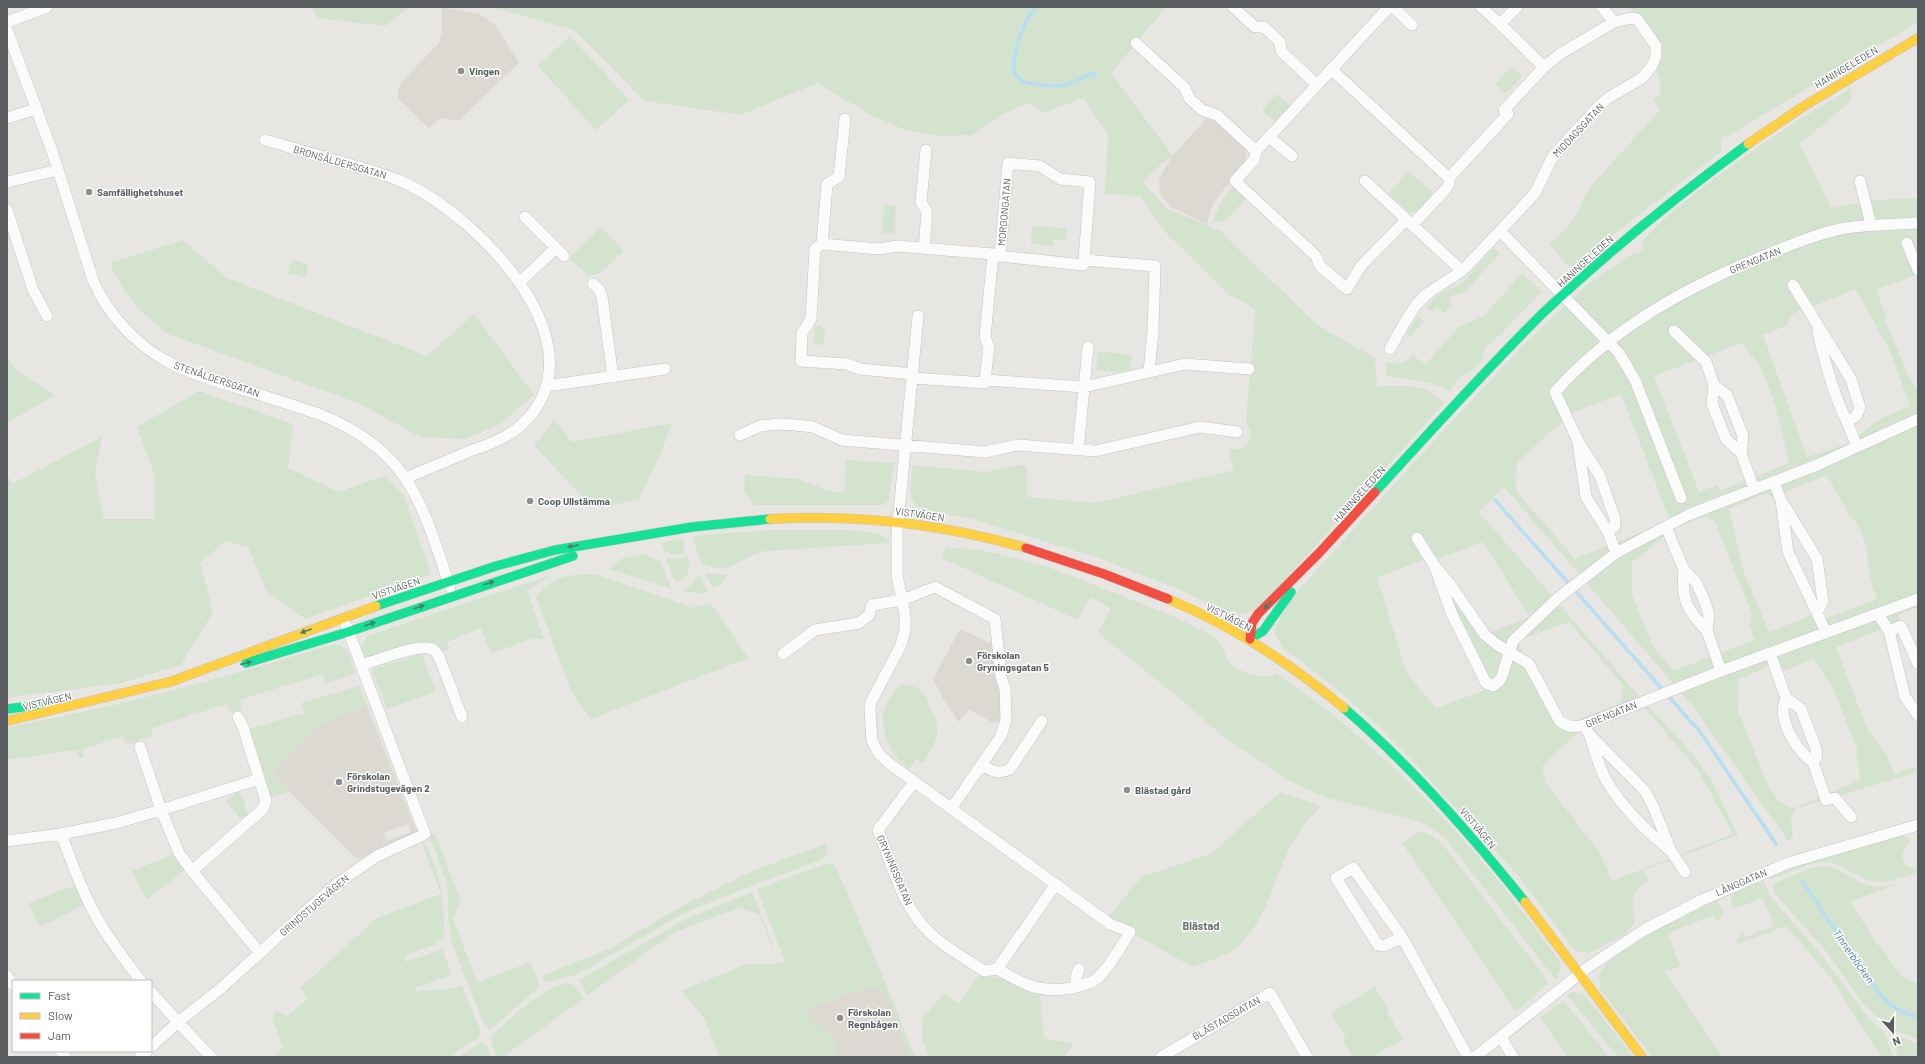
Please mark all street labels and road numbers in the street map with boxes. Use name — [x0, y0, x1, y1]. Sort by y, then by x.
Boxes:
street label: HANINGELEDEN — [1812, 43, 1880, 91]
street label: MIDDAGSGATAN — [1550, 101, 1606, 159]
street label: BRONSÅLDERSGATAN — [292, 143, 388, 181]
street label: MORGONGATAN — [995, 178, 1013, 246]
street label: HANINGELEDEN — [1554, 233, 1616, 289]
street label: GRENGATAN — [1727, 244, 1783, 276]
street label: STENÅLDERSGATAN — [173, 359, 261, 399]
street label: HANINGELEDEN — [1331, 463, 1387, 525]
street label: VISTVÄGEN — [895, 505, 945, 523]
street label: VISTVÄGEN — [371, 574, 421, 602]
street label: VISTVÄGEN — [1204, 600, 1254, 634]
street label: VISTVÄGEN — [21, 690, 73, 712]
street label: GRENGATAN — [1583, 698, 1639, 730]
street label: VISTVÄGEN — [1457, 805, 1499, 851]
street label: GRYNINGSGATAN — [875, 833, 915, 907]
street label: LÅNGGATAN — [1714, 866, 1768, 898]
street label: GRINDSTUGEVÄGEN — [277, 872, 351, 938]
street label: BLÄSTADSGATAN — [1190, 994, 1262, 1042]

